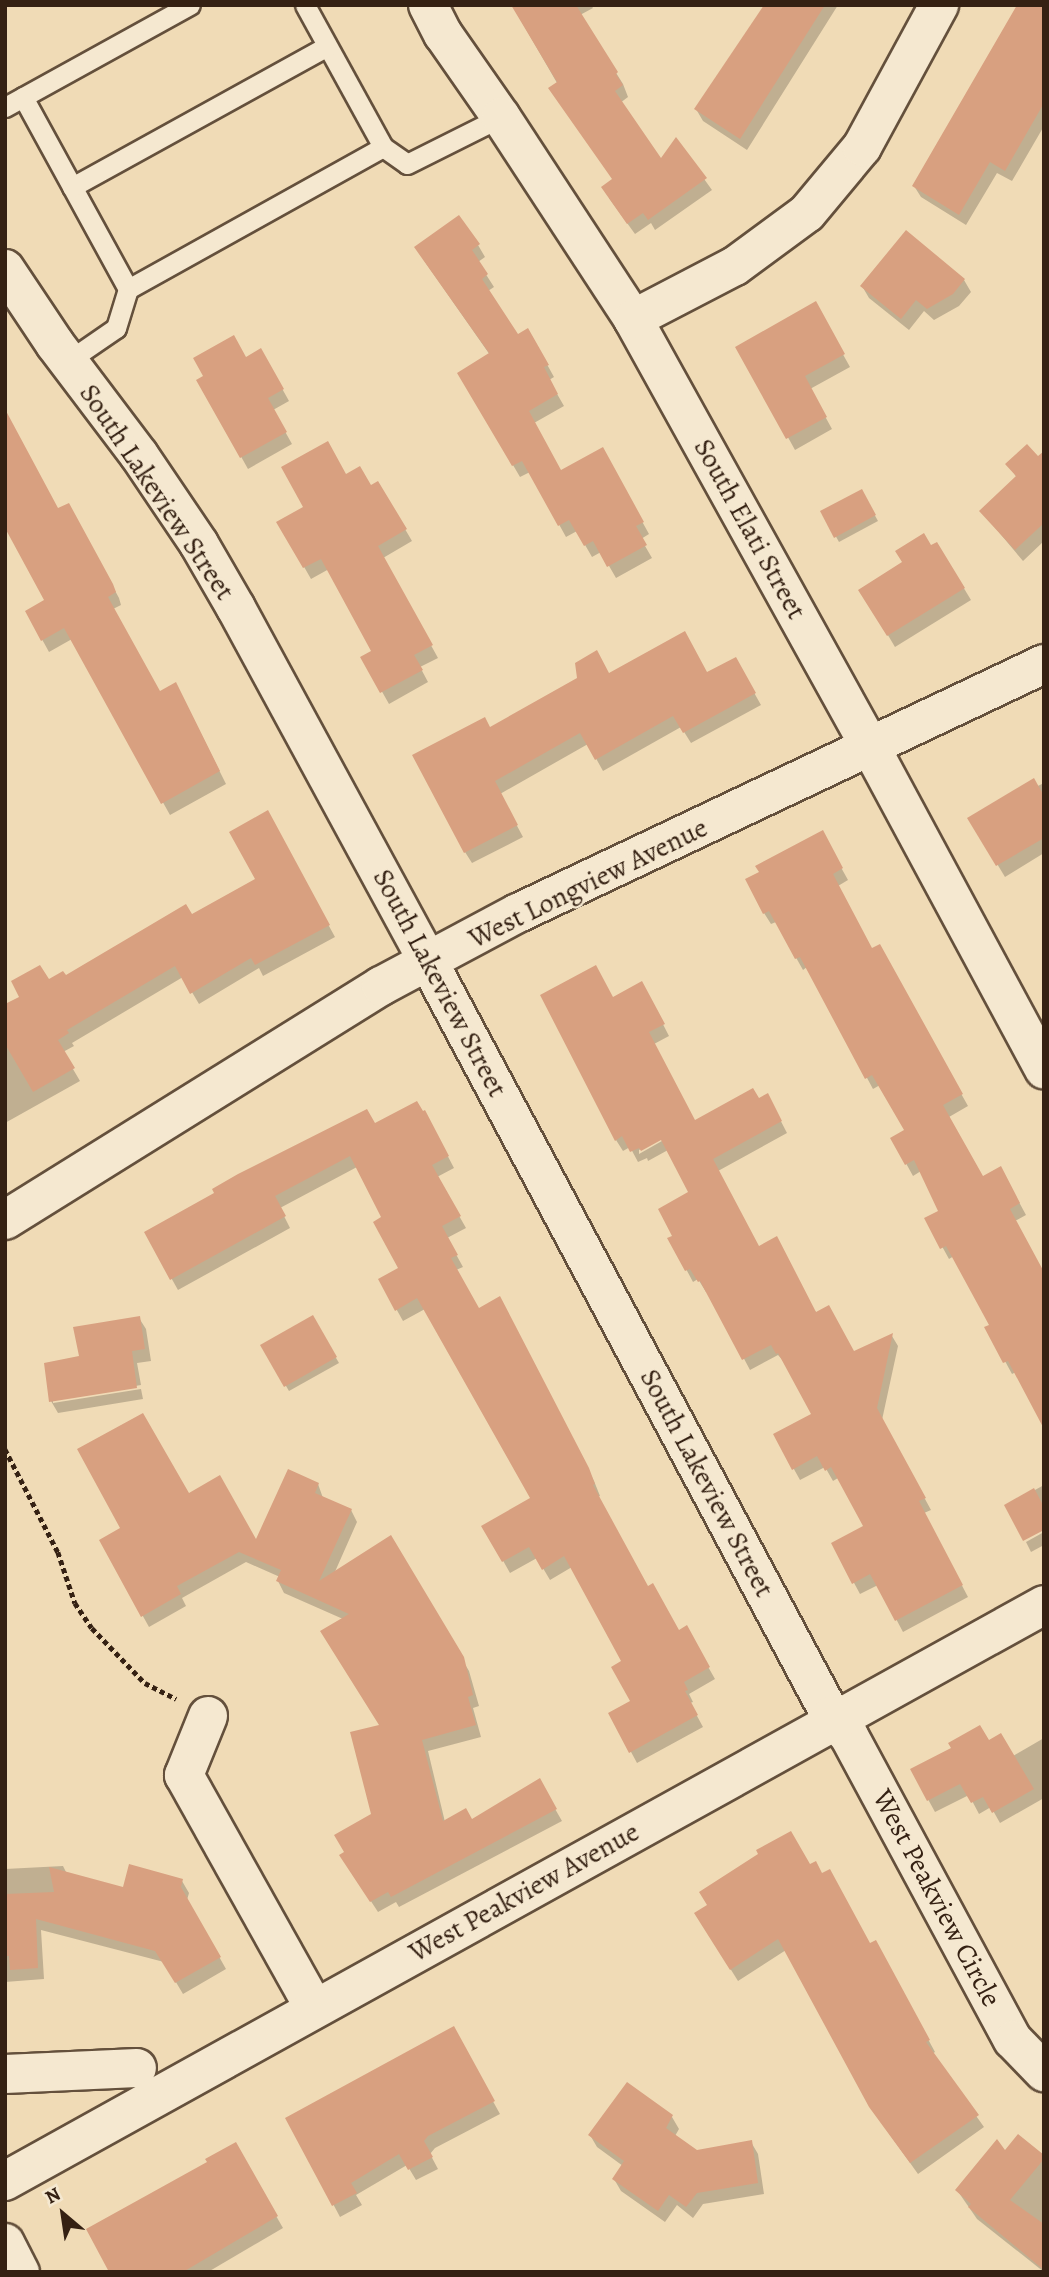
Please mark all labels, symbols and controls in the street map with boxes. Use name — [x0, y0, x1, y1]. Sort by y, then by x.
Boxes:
street label: South Lakeview Street — [72, 378, 242, 606]
street label: South Elati Street — [687, 433, 813, 625]
street label: West Longview Avenue — [463, 811, 713, 955]
street label: South Lakeview Street — [366, 863, 514, 1103]
street label: South Lakeview Street — [633, 1363, 781, 1603]
street label: West Peakview Circle — [866, 1784, 1008, 2012]
street label: West Peakview Avenue — [403, 1815, 645, 1969]
north arrow — [28, 2179, 98, 2249]
text: N — [40, 2181, 65, 2210]

